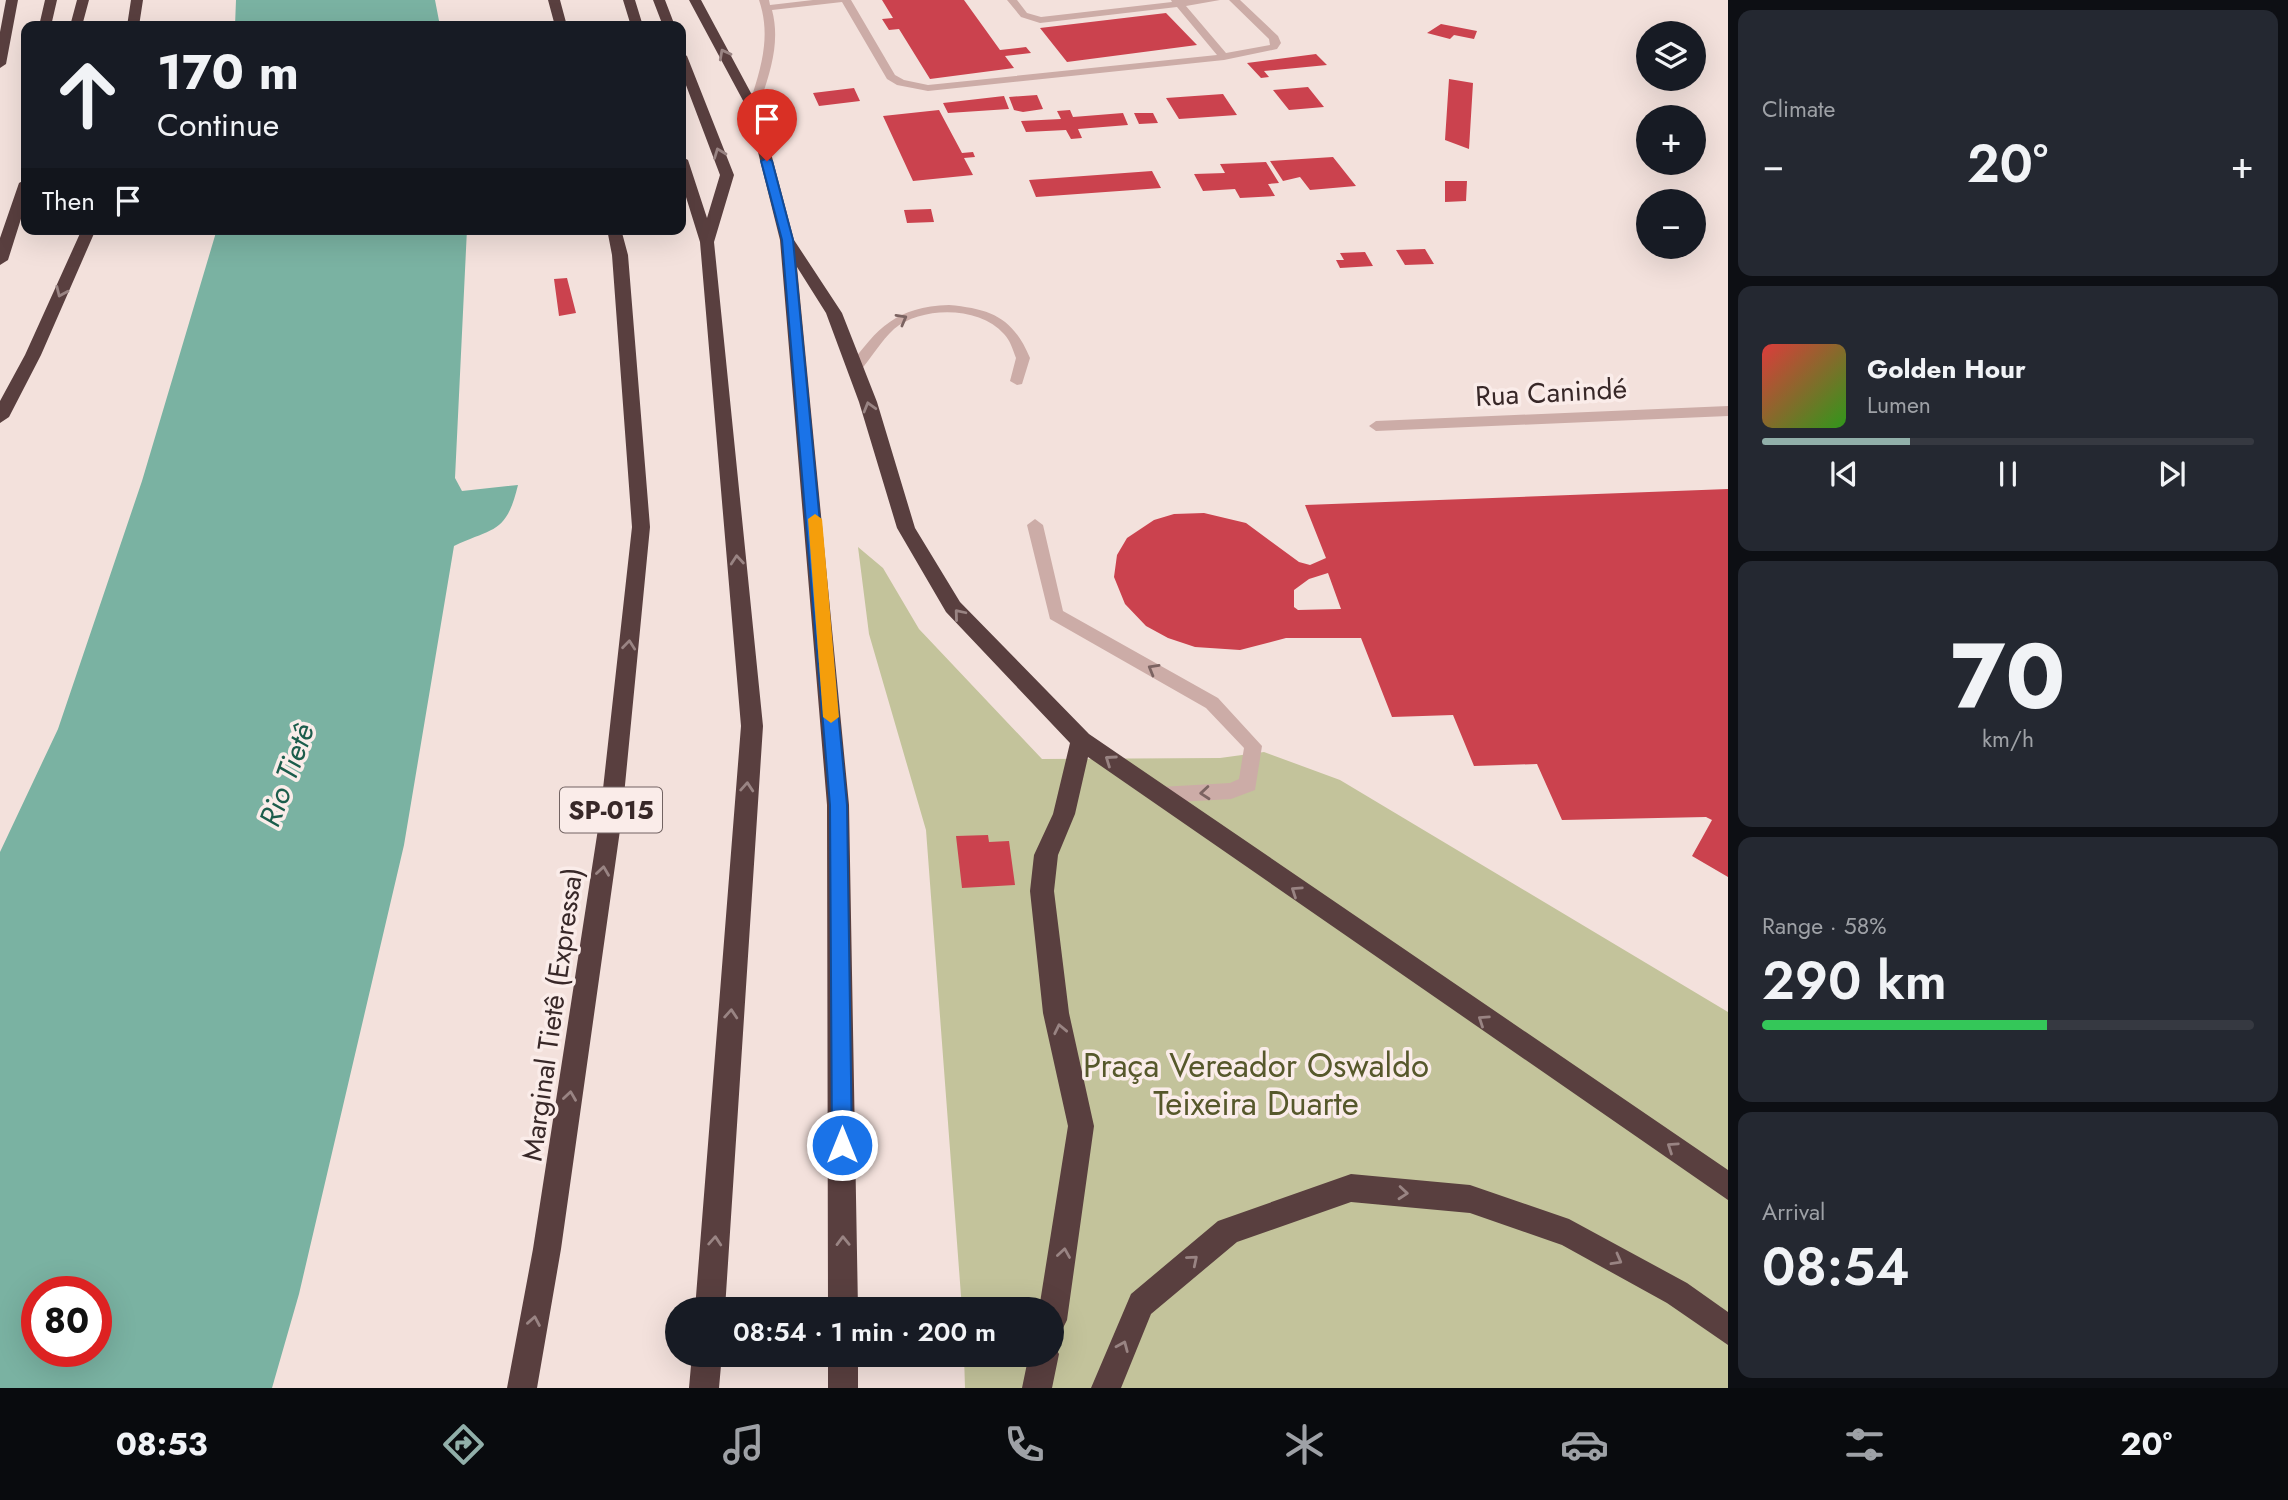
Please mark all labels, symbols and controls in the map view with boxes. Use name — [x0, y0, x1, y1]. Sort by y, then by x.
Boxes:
map controls — [1636, 21, 1706, 259]
button: layers — [1636, 21, 1706, 91]
text: 170 m — [157, 37, 299, 107]
icon: ahead — [42, 49, 133, 140]
one-way arrow — [719, 49, 732, 61]
pin — [737, 89, 797, 161]
text: Climate — [1762, 92, 1835, 126]
icon: arrive — [748, 100, 786, 138]
text: Continue — [157, 102, 279, 148]
button: + — [1636, 105, 1706, 175]
text: 20° — [1967, 126, 2048, 202]
text: − — [1762, 137, 1784, 192]
text: + — [2231, 137, 2254, 192]
one-way arrow — [714, 148, 728, 160]
text: Then — [42, 182, 95, 220]
icon: arrive — [109, 182, 147, 220]
button: − — [1636, 189, 1706, 259]
one-way arrow — [55, 285, 69, 297]
one-way arrow — [895, 314, 907, 327]
text: Golden Hour — [1867, 350, 2026, 388]
street label: Rua Canindé — [1474, 368, 1628, 417]
text: Lumen — [1867, 388, 1931, 422]
one-way arrow — [863, 401, 877, 413]
icon: previous — [1825, 455, 1863, 493]
icon: pause — [1989, 455, 2027, 493]
icon: next — [2153, 455, 2191, 493]
one-way arrow — [730, 555, 745, 566]
one-way arrow — [955, 609, 967, 622]
text: 70 — [1950, 611, 2066, 742]
one-way arrow — [621, 639, 636, 651]
one-way arrow — [1148, 664, 1160, 677]
water label: Rio Tietê — [248, 717, 325, 832]
text: km/h — [1982, 722, 2034, 756]
one-way arrow — [1105, 756, 1118, 768]
one-way arrow — [739, 781, 754, 792]
one-way arrow — [1199, 785, 1210, 800]
road number: SP-015 — [560, 788, 662, 832]
street label: Marginal Tietê (Expressa) — [512, 865, 593, 1163]
one-way arrow — [595, 865, 610, 877]
one-way arrow — [1291, 886, 1304, 899]
text: Range · 58% — [1762, 909, 1886, 943]
text: 290 km — [1762, 943, 1947, 1019]
one-way arrow — [723, 1008, 738, 1019]
one-way arrow — [1478, 1015, 1491, 1028]
one-way arrow — [1053, 1023, 1068, 1035]
park label: Praça Vereador Oswaldo Teixeira Duarte — [1083, 1042, 1429, 1127]
one-way arrow — [562, 1090, 577, 1102]
position arrow — [805, 1108, 879, 1182]
one-way arrow — [1666, 1142, 1679, 1155]
one-way arrow — [1397, 1185, 1408, 1200]
text: Arrival — [1762, 1195, 1825, 1229]
text: 08:54 — [1762, 1229, 1910, 1305]
one-way arrow — [707, 1235, 722, 1246]
one-way arrow — [835, 1235, 851, 1246]
one-way arrow — [1056, 1247, 1071, 1259]
one-way arrow — [1610, 1252, 1623, 1265]
one-way arrow — [1185, 1256, 1198, 1268]
speed limit sign: 80 — [21, 1276, 112, 1367]
text: 08:54 · 1 min · 200 m — [733, 1313, 996, 1351]
one-way arrow — [526, 1315, 541, 1327]
one-way arrow — [1115, 1341, 1129, 1353]
icon: directions — [439, 1420, 488, 1469]
icon: music — [719, 1420, 768, 1469]
icon: phone — [1000, 1420, 1049, 1469]
icon: climate — [1280, 1420, 1329, 1469]
icon: car — [1560, 1420, 1609, 1469]
icon: filters — [1840, 1420, 1889, 1469]
text: 08:53 — [116, 1421, 208, 1467]
text: 20° — [2121, 1421, 2172, 1467]

